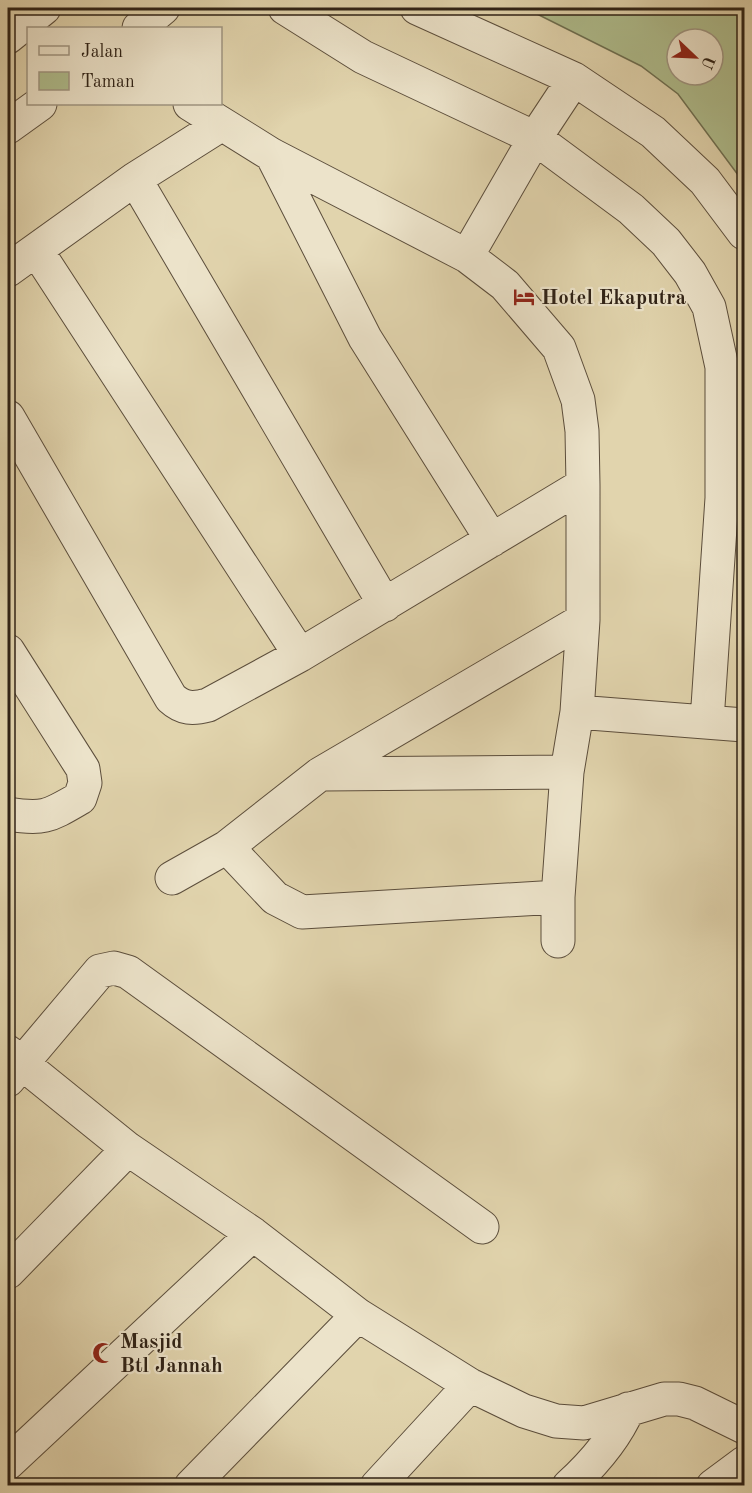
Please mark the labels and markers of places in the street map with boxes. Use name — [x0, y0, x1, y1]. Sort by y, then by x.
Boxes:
hotel icon: Hotel Ekaputra — [512, 285, 536, 309]
place label: Hotel Ekaputra — [541, 288, 686, 309]
place label: Masjid Btl Jannah — [120, 1332, 223, 1377]
mosque icon: Masjid Btl Jannah — [91, 1341, 115, 1365]

